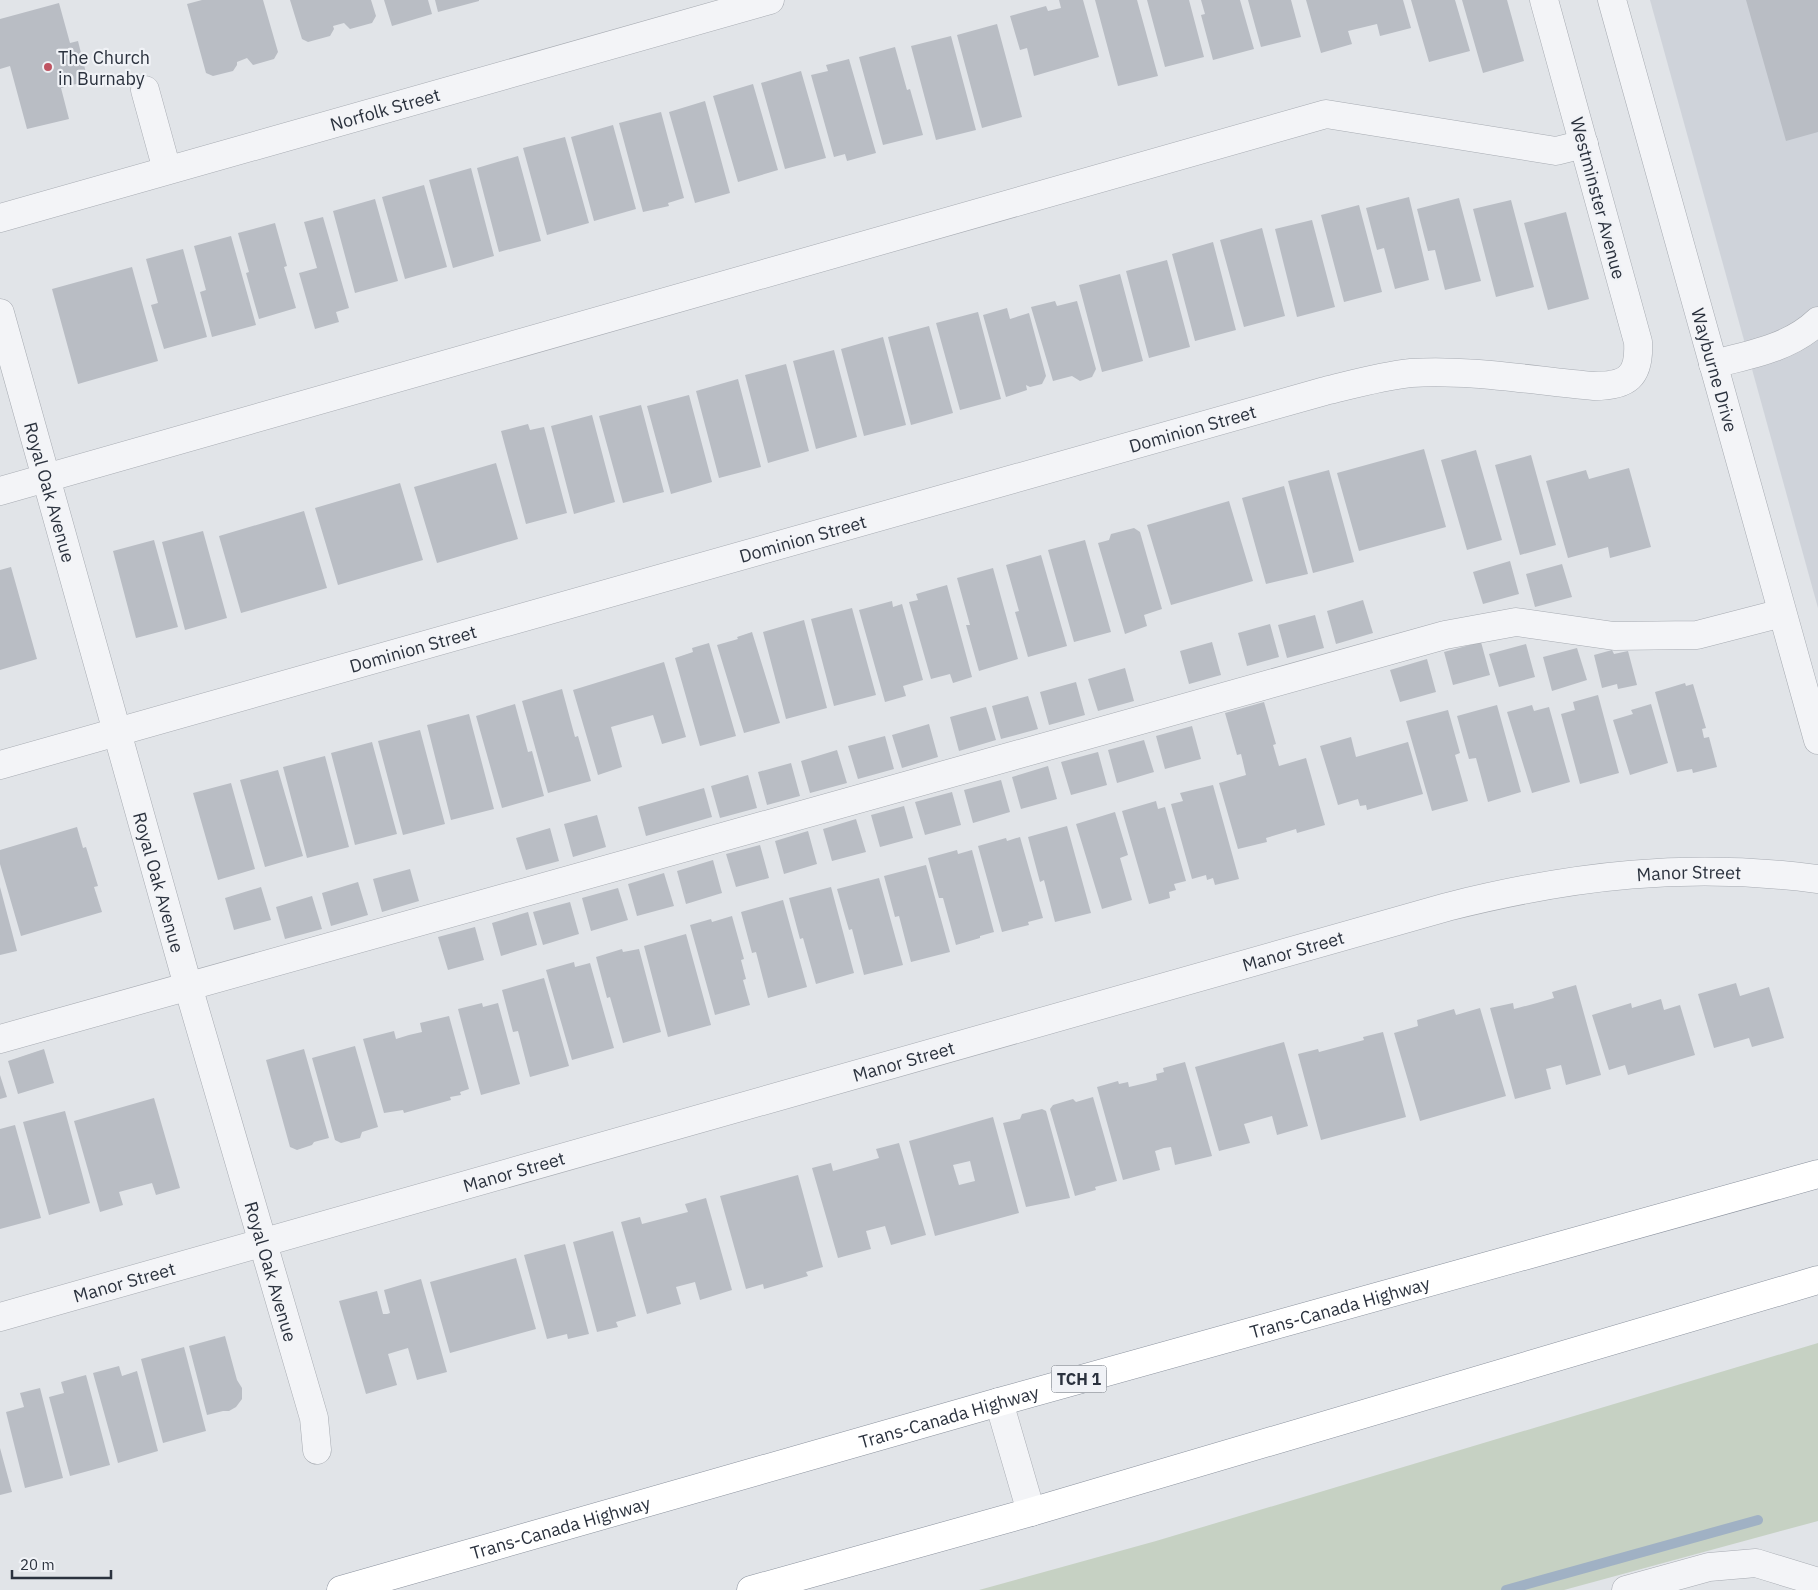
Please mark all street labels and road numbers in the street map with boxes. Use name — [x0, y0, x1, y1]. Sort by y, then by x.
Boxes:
street label: Norfolk Street — [327, 83, 443, 136]
street label: Westminster Avenue — [1565, 114, 1631, 282]
street label: Wayburne Drive — [1687, 305, 1743, 435]
street label: Dominion Street — [1126, 400, 1259, 457]
street label: Royal Oak Avenue — [19, 419, 81, 565]
street label: Dominion Street — [736, 510, 869, 567]
street label: Dominion Street — [347, 620, 479, 677]
street label: Royal Oak Avenue — [128, 809, 190, 955]
street label: Manor Street — [1636, 860, 1742, 886]
street label: Manor Street — [1240, 925, 1347, 976]
street label: Manor Street — [850, 1036, 957, 1086]
street label: Manor Street — [460, 1146, 567, 1197]
street label: Royal Oak Avenue — [240, 1199, 303, 1344]
street label: Manor Street — [71, 1256, 178, 1307]
street label: Trans-Canada Highway — [1247, 1271, 1432, 1343]
road number: TCH 1 — [1052, 1366, 1106, 1392]
street label: Trans-Canada Highway — [856, 1380, 1041, 1453]
street label: Trans-Canada Highway — [468, 1491, 653, 1564]

